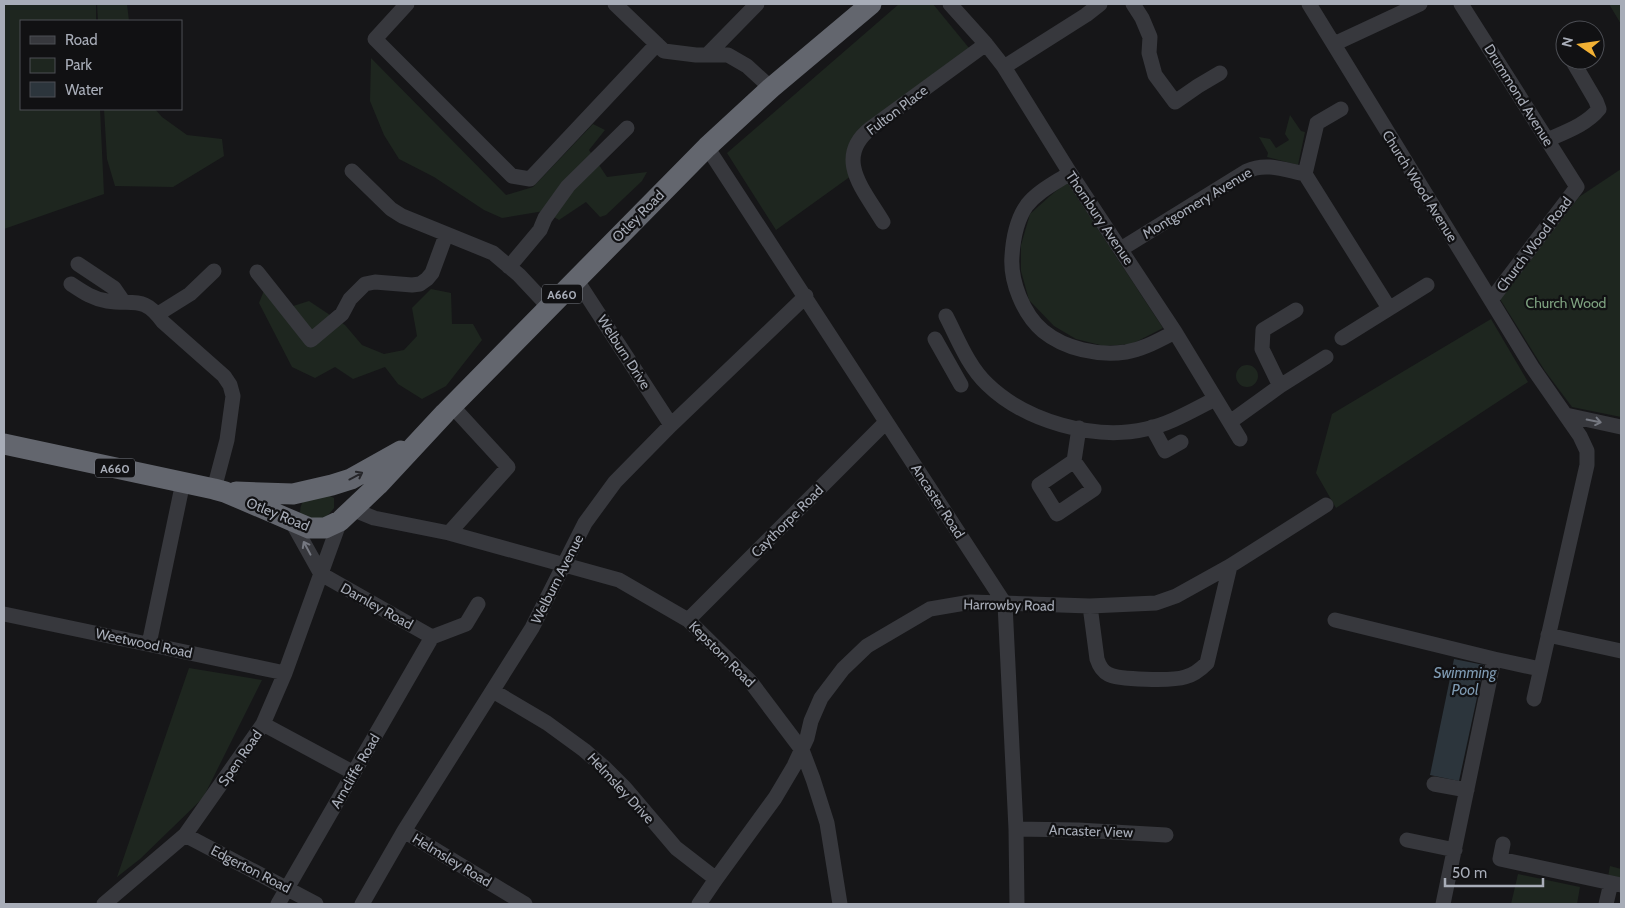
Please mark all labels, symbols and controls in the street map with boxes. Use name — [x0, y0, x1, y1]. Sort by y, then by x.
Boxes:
legend — [20, 20, 182, 110]
north arrow — [1555, 20, 1605, 70]
text: Road — [65, 31, 98, 49]
text: N — [1557, 35, 1577, 49]
street label: Drummond Avenue — [1480, 41, 1558, 149]
text: Park — [65, 56, 92, 74]
text: Water — [65, 81, 103, 99]
street label: Fulton Place — [863, 81, 931, 139]
street label: Church Wood Avenue — [1378, 127, 1462, 245]
street label: Montgomery Avenue — [1139, 163, 1255, 243]
street label: Thornbury Avenue — [1062, 168, 1138, 268]
street label: Otley Road — [608, 186, 668, 246]
street label: Church Wood Road — [1492, 193, 1576, 295]
road number: A660 — [542, 284, 582, 304]
park label: Church Wood — [1526, 294, 1606, 312]
street label: Welburn Drive — [593, 311, 655, 393]
one-way arrow — [1585, 417, 1601, 426]
road number: A660 — [95, 458, 135, 478]
street label: Ancaster Road — [907, 460, 969, 542]
one-way arrow — [348, 471, 363, 480]
street label: Caythorpe Road — [747, 481, 827, 561]
street label: Otley Road — [244, 493, 312, 535]
street label: Welburn Avenue — [527, 531, 587, 627]
one-way arrow — [301, 541, 311, 556]
street label: Darnley Road — [338, 579, 416, 633]
street label: Harrowby Road — [963, 595, 1055, 615]
street label: Kepstorn Road — [685, 617, 759, 691]
street label: Weetwood Road — [94, 624, 194, 662]
water label: Swimming Pool — [1434, 664, 1498, 699]
street label: Spen Road — [214, 726, 266, 790]
street label: Arncliffe Road — [326, 730, 384, 812]
street label: Helmsley Drive — [584, 749, 658, 827]
street label: Ancaster View — [1049, 821, 1133, 841]
street label: Helmsley Road — [409, 829, 495, 891]
street label: Edgerton Road — [208, 841, 294, 897]
scale bar — [1445, 856, 1542, 888]
text: 50 m — [1452, 864, 1487, 882]

